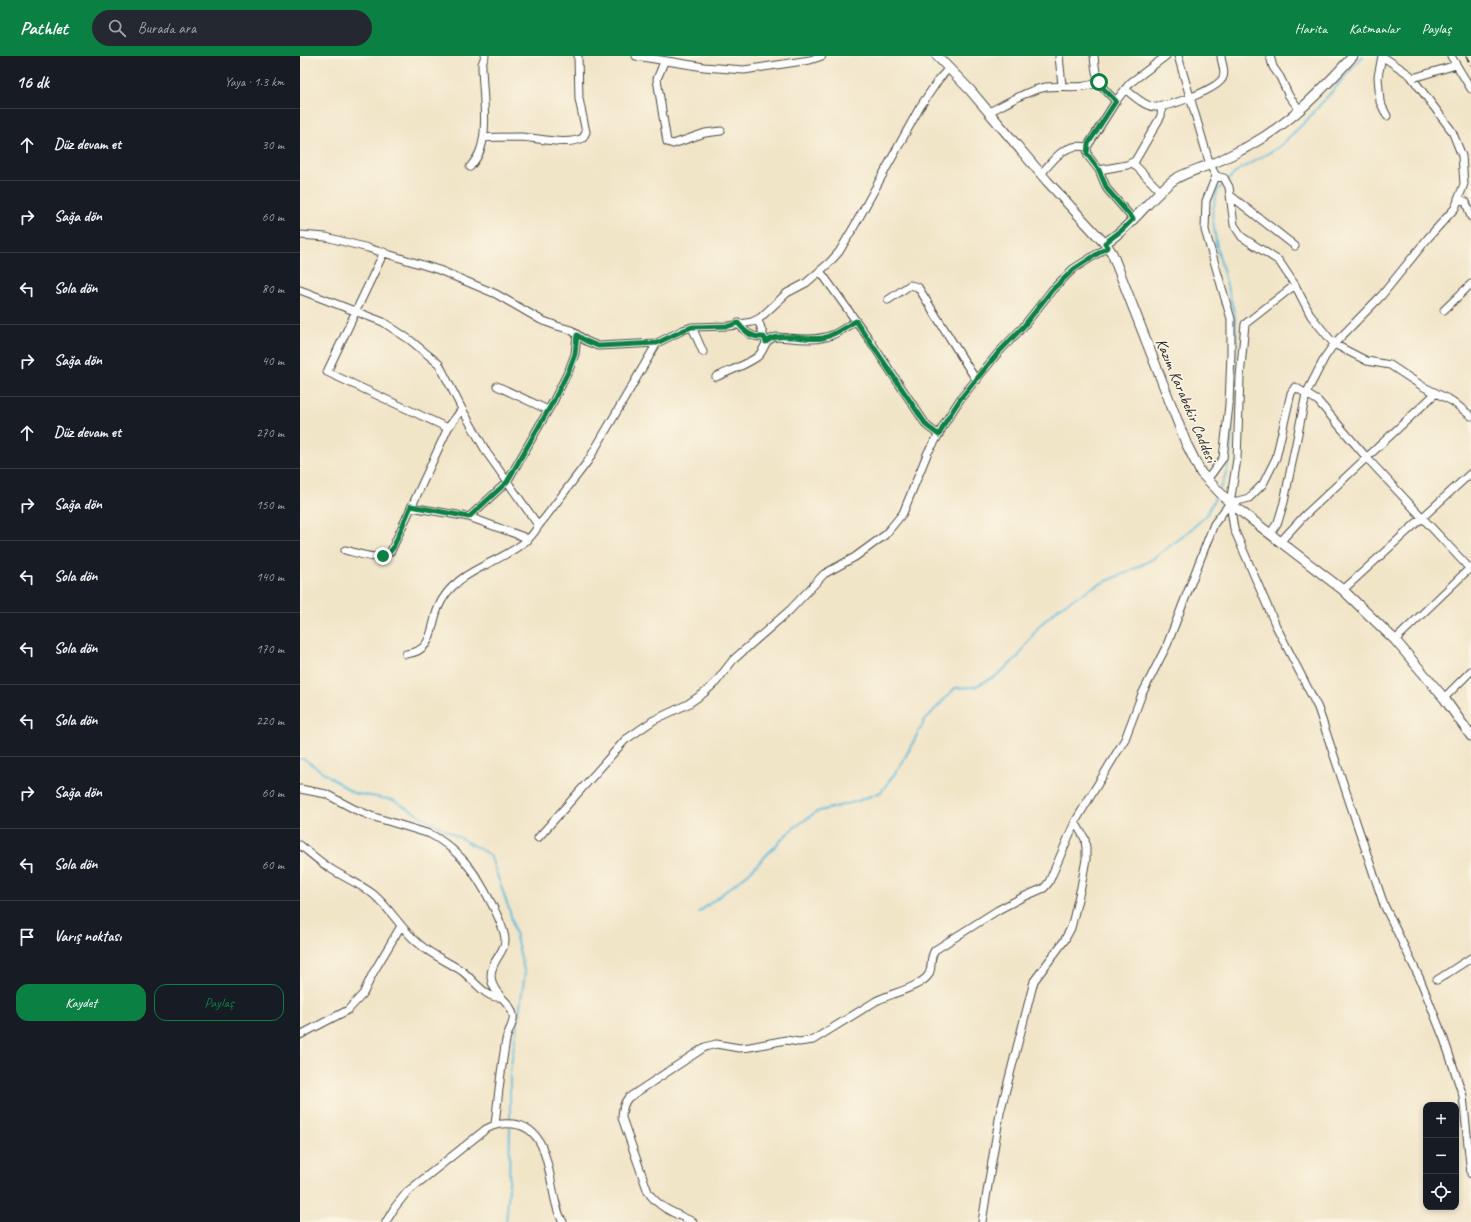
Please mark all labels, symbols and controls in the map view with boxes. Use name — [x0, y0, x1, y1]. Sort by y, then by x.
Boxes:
search box — [92, 10, 372, 46]
text: Pathlet — [20, 16, 68, 40]
icon: search — [106, 17, 128, 39]
text: Burada ara — [138, 19, 196, 38]
text: Harita — [1295, 20, 1327, 37]
text: Katmanlar — [1349, 20, 1400, 37]
text: Paylaş — [1422, 20, 1451, 37]
text: 16 dk — [16, 72, 49, 93]
route start — [1090, 73, 1108, 91]
text: Yaya · 1.3 km — [224, 74, 284, 90]
icon: ahead — [16, 134, 38, 156]
text: Düz devam et — [54, 135, 121, 154]
text: 30 m — [262, 137, 284, 153]
icon: right — [16, 206, 38, 228]
text: Sağa dön — [54, 207, 102, 226]
text: 60 m — [262, 209, 284, 225]
icon: left — [16, 278, 38, 300]
text: Sola dön — [54, 279, 97, 298]
text: 80 m — [262, 281, 284, 297]
street label: Kazım Karabekir Caddesi — [1151, 335, 1222, 467]
icon: right — [16, 350, 38, 372]
text: Sağa dön — [54, 351, 102, 370]
text: 40 m — [262, 353, 284, 369]
icon: ahead — [16, 422, 38, 444]
text: Düz devam et — [54, 423, 121, 442]
text: 270 m — [256, 425, 284, 441]
icon: right — [16, 494, 38, 516]
text: Sağa dön — [54, 495, 102, 514]
text: 150 m — [256, 497, 284, 513]
route end — [374, 547, 392, 565]
icon: left — [16, 566, 38, 588]
text: Sola dön — [54, 567, 97, 586]
text: 140 m — [256, 569, 284, 585]
icon: left — [16, 638, 38, 660]
text: Sola dön — [54, 639, 97, 658]
text: 170 m — [256, 641, 284, 657]
icon: left — [16, 710, 38, 732]
text: Sola dön — [54, 711, 97, 730]
text: 220 m — [256, 713, 284, 729]
icon: right — [16, 782, 38, 804]
text: Sağa dön — [54, 783, 102, 802]
text: 60 m — [262, 785, 284, 801]
icon: left — [16, 854, 38, 876]
text: Sola dön — [54, 855, 97, 874]
text: 60 m — [262, 857, 284, 873]
icon: arrive — [16, 926, 38, 948]
text: Varış noktası — [54, 927, 121, 946]
button: Kaydet — [16, 984, 146, 1021]
button: Paylaş — [154, 984, 284, 1021]
map controls — [1423, 1102, 1459, 1210]
button: + — [1423, 1102, 1459, 1138]
button: − — [1423, 1138, 1459, 1174]
button: locate — [1423, 1174, 1459, 1210]

